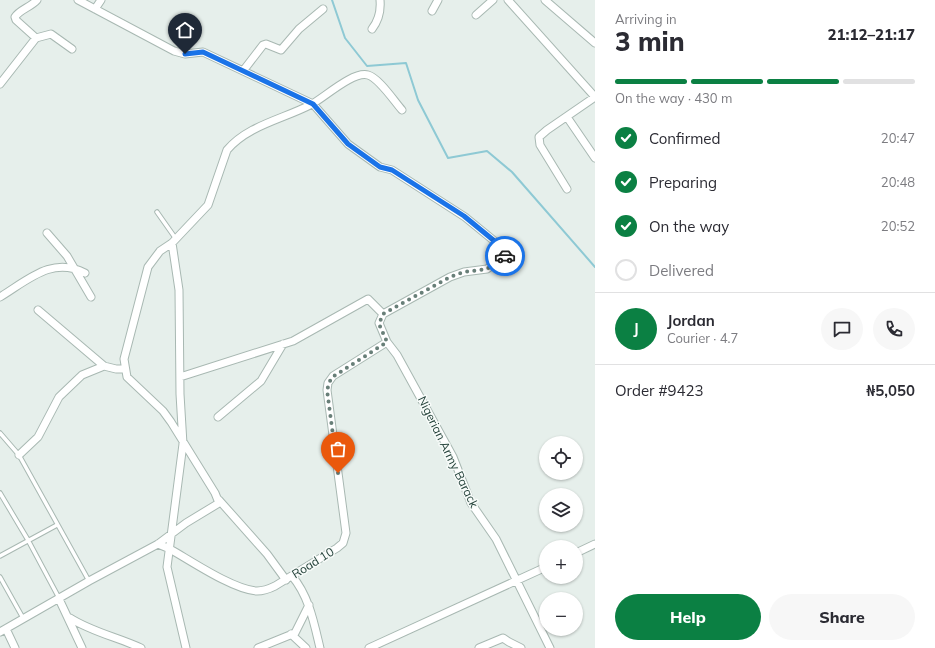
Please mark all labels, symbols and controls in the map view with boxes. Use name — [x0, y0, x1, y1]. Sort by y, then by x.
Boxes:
text: Arriving in — [615, 11, 677, 27]
pin — [168, 13, 202, 54]
icon: home — [174, 19, 196, 41]
text: 3 min — [615, 25, 685, 58]
text: 21:12–21:17 — [828, 25, 915, 44]
text: On the way · 430 m — [615, 90, 732, 106]
icon: check — [615, 127, 637, 149]
text: Confirmed — [649, 129, 720, 148]
text: 20:47 — [881, 130, 915, 146]
icon: check — [615, 171, 637, 193]
text: Preparing — [649, 173, 717, 192]
text: 20:48 — [881, 174, 915, 190]
icon: check — [615, 215, 637, 237]
text: On the way — [649, 217, 729, 236]
text: 20:52 — [881, 218, 915, 234]
courier — [485, 236, 525, 276]
icon: car — [494, 245, 516, 267]
text: Delivered — [649, 261, 714, 280]
button: chat — [821, 308, 863, 350]
button: phone — [873, 308, 915, 350]
text: Jordan — [667, 311, 715, 330]
text: J — [633, 319, 639, 338]
text: Courier · 4.7 — [667, 330, 738, 346]
text: Order #9423 — [615, 381, 703, 400]
text: ₦5,050 — [866, 381, 915, 400]
street label: Nigerian Army Barack — [415, 394, 482, 511]
pin — [321, 432, 355, 473]
map controls — [539, 436, 583, 636]
button: locate — [539, 436, 583, 480]
icon: bag — [327, 438, 349, 460]
button: layers — [539, 488, 583, 532]
button: + — [539, 540, 583, 584]
street label: Road 10 — [289, 544, 337, 581]
button: − — [539, 592, 583, 636]
button: Help — [615, 594, 761, 640]
button: Share — [769, 594, 915, 640]

